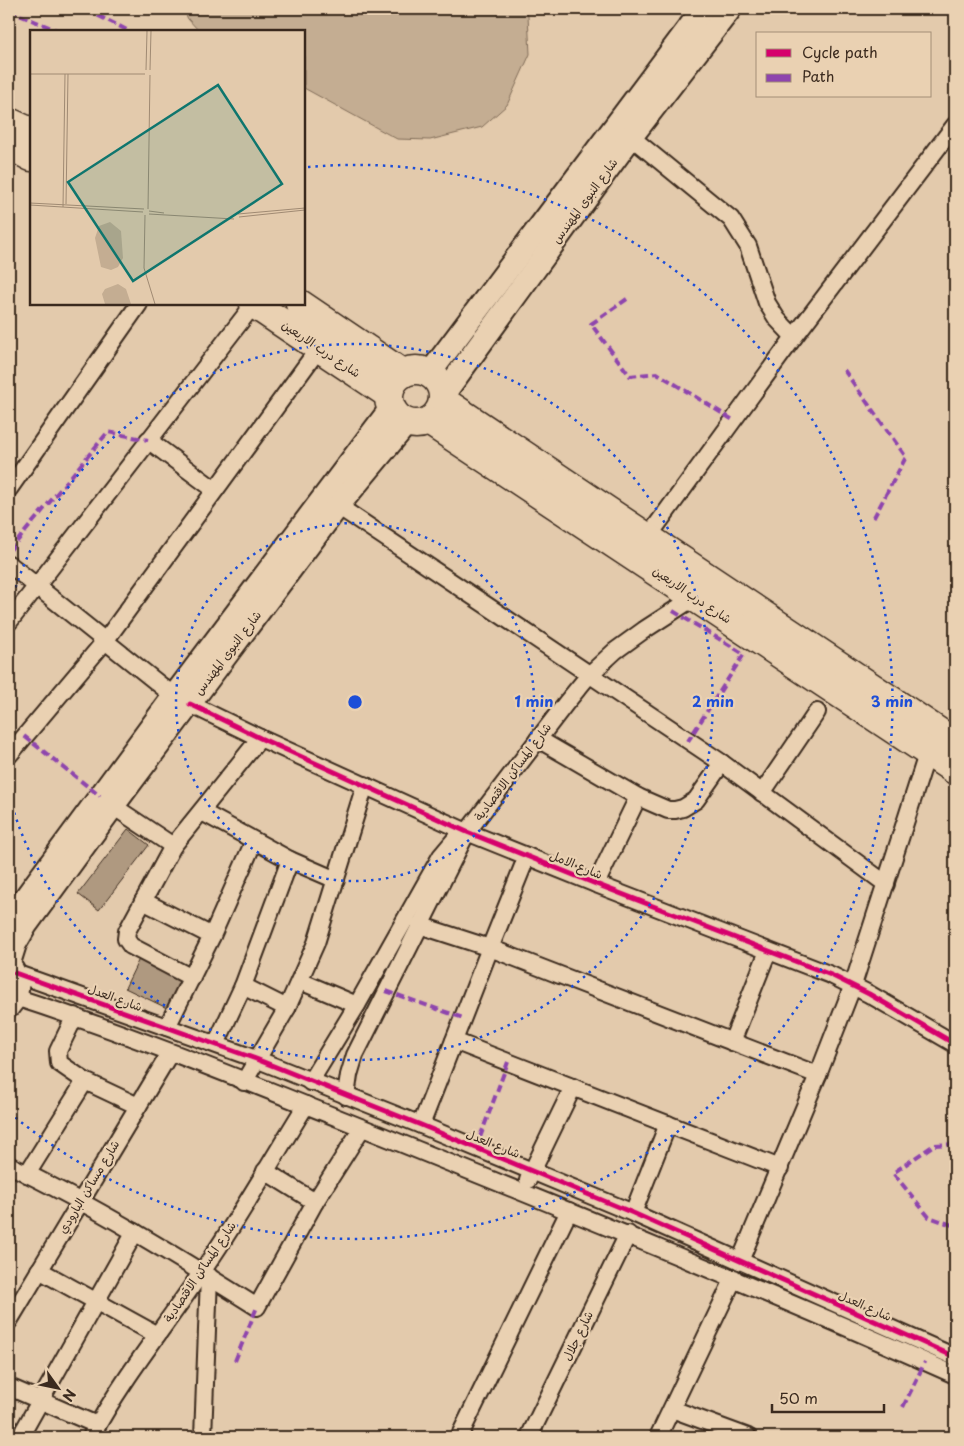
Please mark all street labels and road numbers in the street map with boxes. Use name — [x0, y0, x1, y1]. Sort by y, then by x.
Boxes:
street label: شارع النبوى المهندس — [547, 154, 622, 247]
street label: شارع درب الاربعين — [278, 315, 365, 382]
street label: شارع درب الاربعين — [649, 561, 736, 628]
street label: شارع النبوى المهندس — [189, 606, 266, 699]
street label: شارع المساكن الاقتصادية — [469, 719, 556, 825]
street label: شارع الامل — [547, 845, 606, 884]
street label: شارع العدل — [85, 979, 145, 1016]
street label: شارع العدل — [463, 1124, 523, 1163]
street label: شارع مساكن البارودي — [53, 1136, 124, 1237]
street label: شارع المساكن الاقتصادية — [159, 1217, 241, 1326]
street label: شارع العدل — [835, 1285, 895, 1326]
street label: شارع جلال — [557, 1308, 598, 1364]

